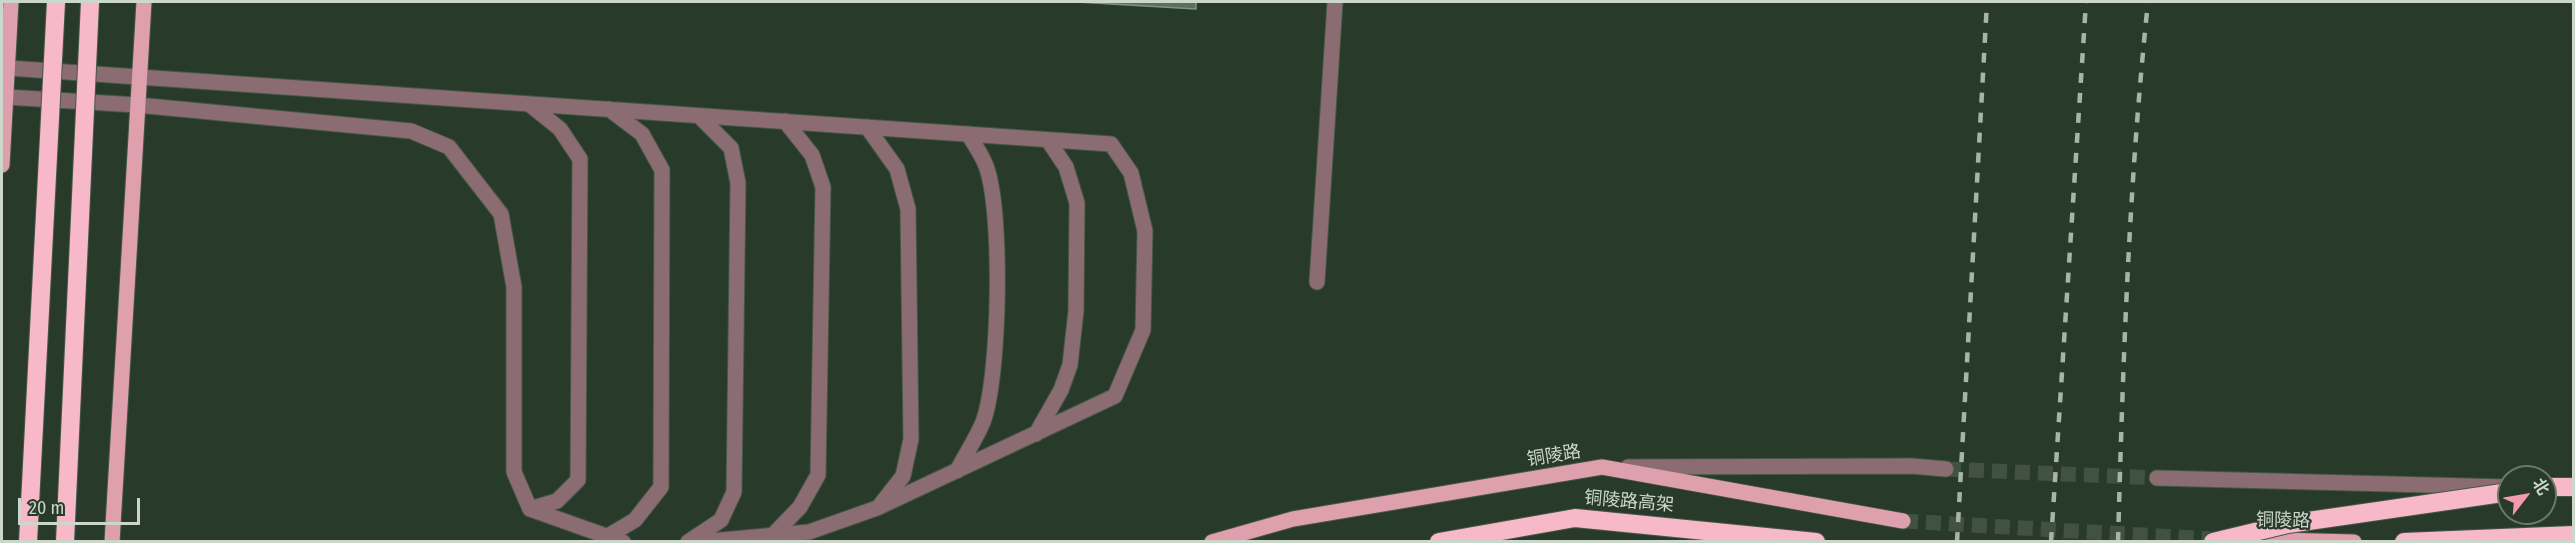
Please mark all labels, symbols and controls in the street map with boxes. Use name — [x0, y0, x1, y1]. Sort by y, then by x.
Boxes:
street label: 铜陵路 — [1526, 441, 1582, 471]
north arrow — [2497, 465, 2557, 525]
text: 北 — [2529, 475, 2553, 498]
scale bar — [21, 486, 142, 524]
street label: 铜陵路高架 — [1583, 487, 1675, 517]
text: 20 m — [29, 497, 64, 519]
street label: 铜陵路 — [2256, 510, 2310, 532]

